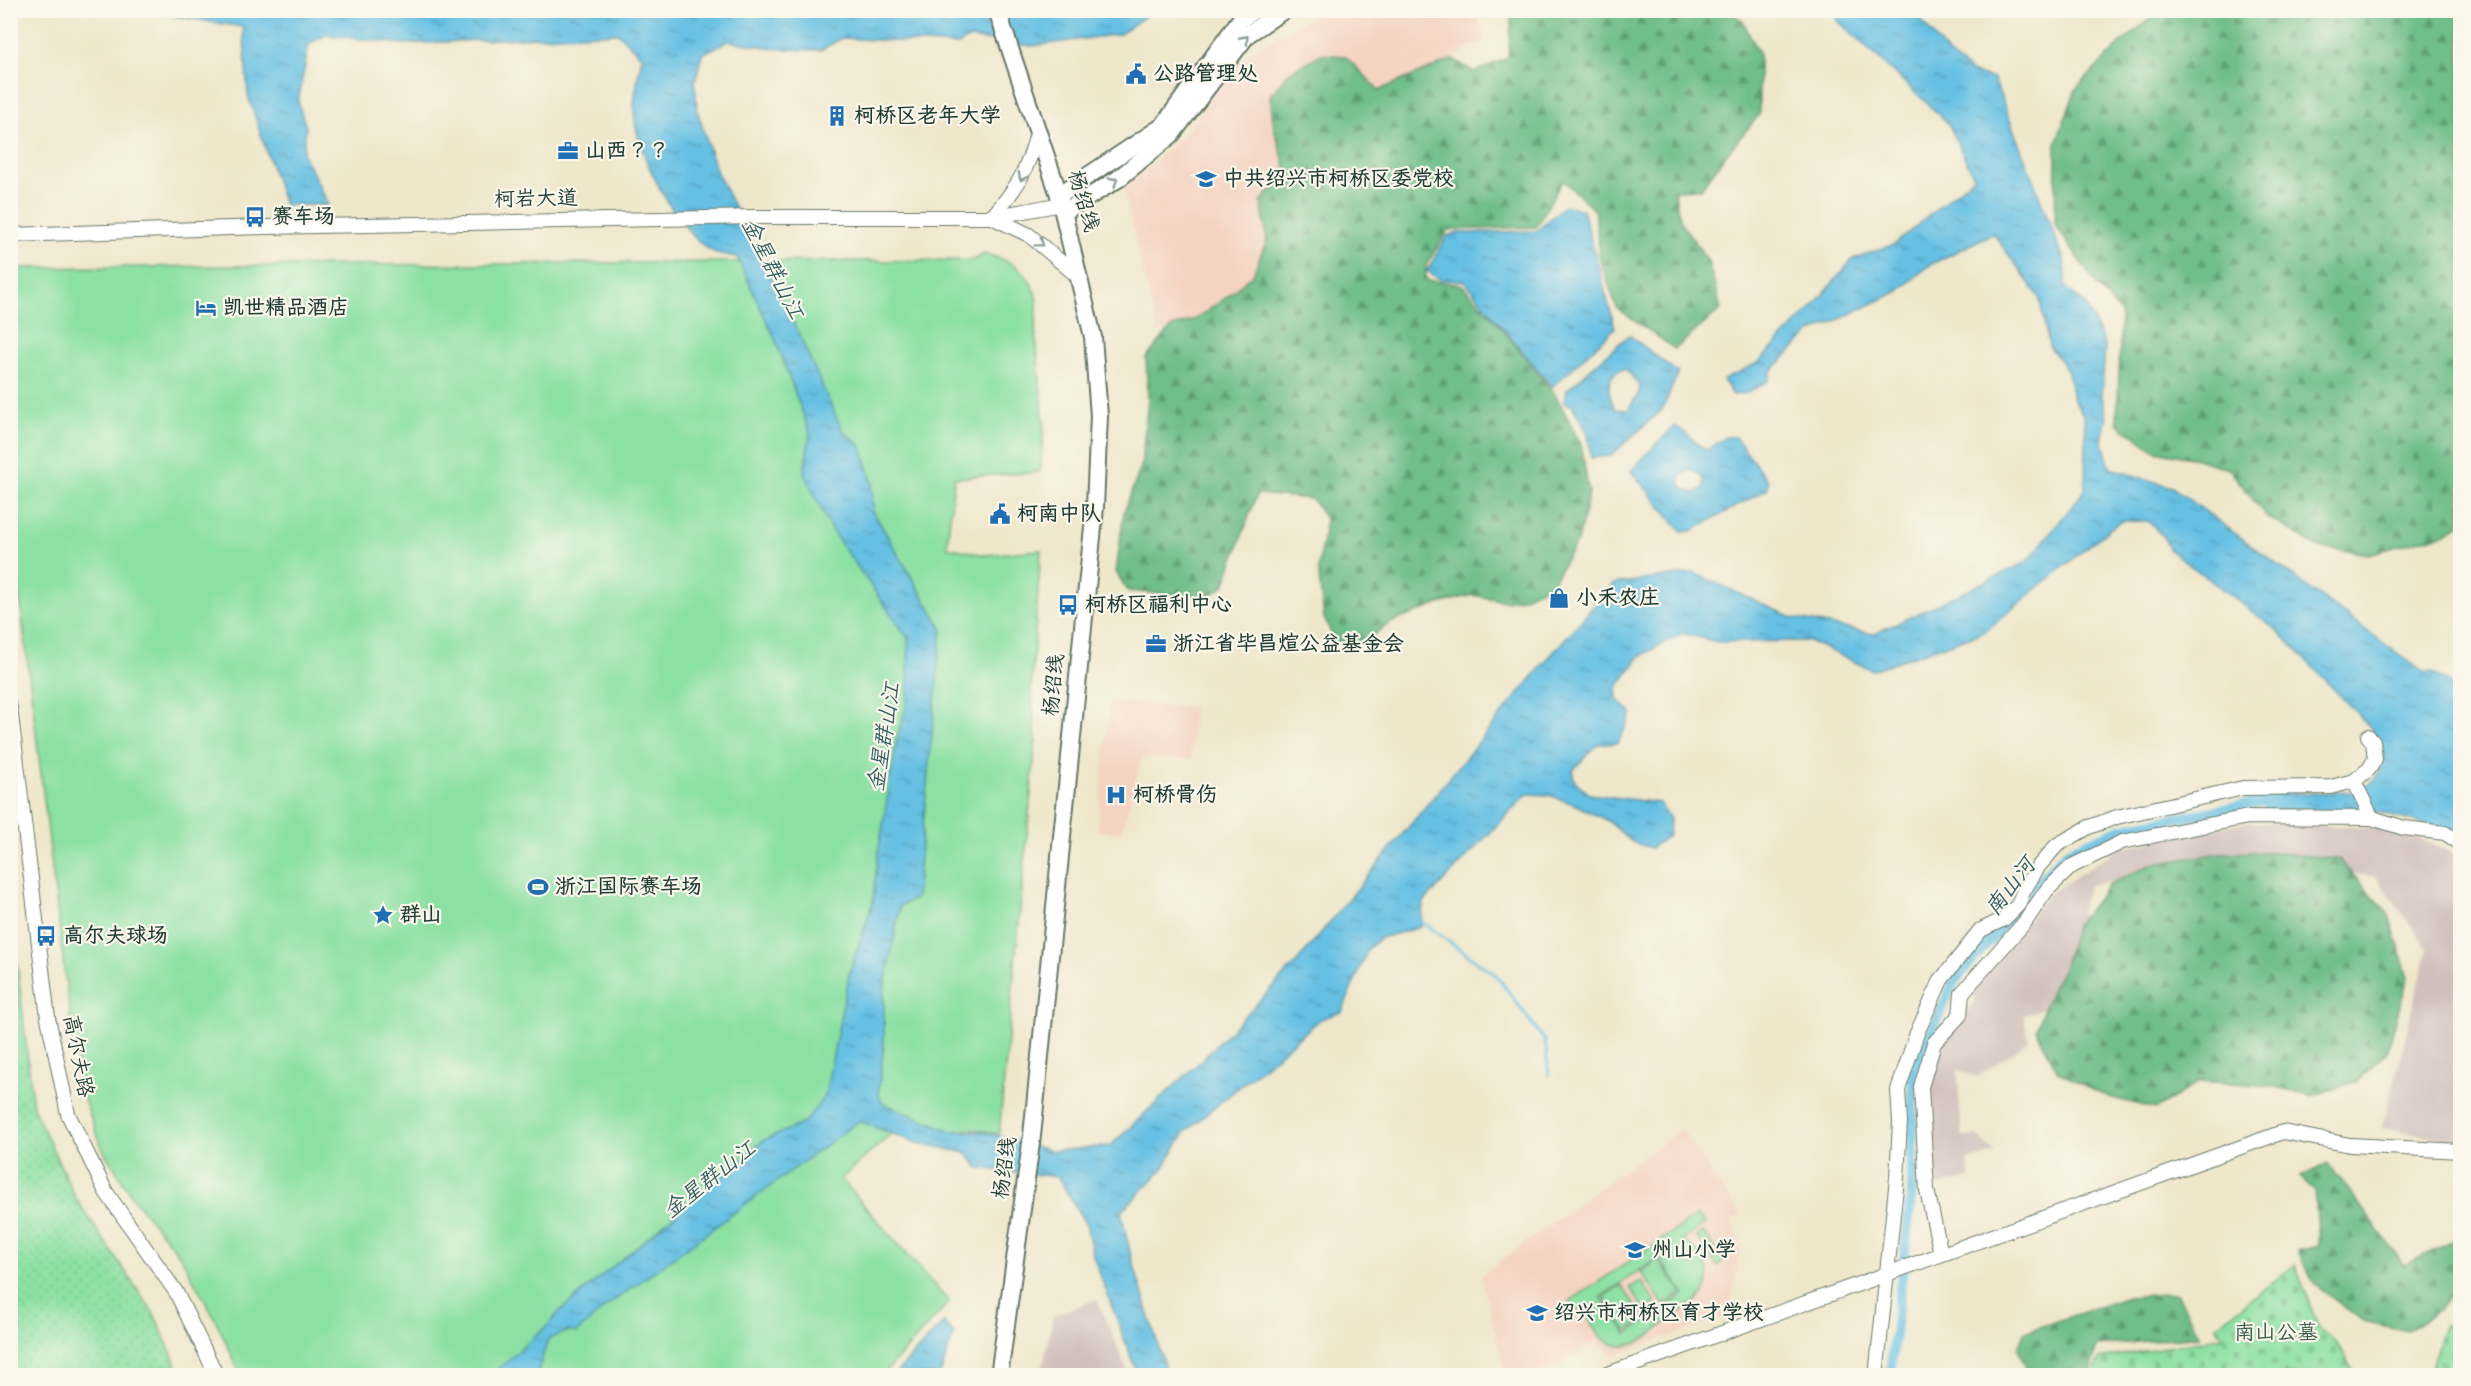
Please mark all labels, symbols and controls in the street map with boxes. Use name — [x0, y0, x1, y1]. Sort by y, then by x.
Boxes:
one-way arrow — [1238, 35, 1249, 46]
place label: 公路管理处 — [1153, 60, 1258, 88]
public building icon: 公路管理处 — [1124, 62, 1148, 86]
place label: 柯桥区老年大学 — [854, 102, 1001, 130]
building icon: 柯桥区老年大学 — [825, 104, 849, 128]
place label: 山西？？ — [585, 137, 669, 165]
office icon: 山西？？ — [556, 139, 580, 163]
place label: 中共绍兴市柯桥区委党校 — [1223, 165, 1454, 193]
street label: 杨绍线 — [1061, 167, 1105, 235]
school or university icon: 中共绍兴市柯桥区委党校 — [1194, 167, 1218, 191]
one-way arrow — [1018, 170, 1029, 181]
one-way arrow — [1107, 177, 1118, 188]
street label: 柯岩大道 — [494, 184, 578, 214]
place label: 赛车场 — [272, 203, 335, 231]
bus stop icon: 赛车场 — [243, 205, 267, 229]
water label: 金星群山江 — [735, 214, 810, 325]
one-way arrow — [1033, 236, 1044, 247]
place label: 凯世精品酒店 — [223, 294, 349, 322]
hotel icon: 凯世精品酒店 — [194, 296, 218, 320]
place label: 柯南中队 — [1017, 500, 1101, 528]
public building icon: 柯南中队 — [988, 502, 1012, 526]
place label: 小禾农庄 — [1576, 584, 1660, 612]
shop icon: 小禾农庄 — [1547, 586, 1571, 610]
place label: 柯桥区福利中心 — [1085, 591, 1232, 619]
bus stop icon: 柯桥区福利中心 — [1056, 593, 1080, 617]
place label: 浙江省毕昌煊公益基金会 — [1173, 630, 1404, 658]
office icon: 浙江省毕昌煊公益基金会 — [1144, 632, 1168, 656]
street label: 杨绍线 — [1037, 652, 1071, 718]
water label: 金星群山江 — [863, 680, 908, 794]
place label: 柯桥骨伤 — [1133, 781, 1217, 809]
hospital icon: 柯桥骨伤 — [1104, 783, 1128, 807]
water label: 南山河 — [1980, 850, 2044, 922]
place label: 浙江国际赛车场 — [555, 873, 702, 901]
sports icon: 浙江国际赛车场 — [526, 875, 550, 899]
place label: 群山 — [400, 901, 442, 929]
place icon: 群山 — [371, 903, 395, 927]
place label: 高尔夫球场 — [63, 922, 168, 950]
bus stop icon: 高尔夫球场 — [34, 924, 58, 948]
street label: 高尔夫路 — [56, 1012, 100, 1100]
water label: 金星群山江 — [658, 1134, 763, 1225]
street label: 杨绍线 — [987, 1135, 1023, 1201]
place label: 州山小学 — [1652, 1236, 1736, 1264]
school or university icon: 州山小学 — [1623, 1238, 1647, 1262]
place label: 绍兴市柯桥区育才学校 — [1554, 1299, 1764, 1327]
school or university icon: 绍兴市柯桥区育才学校 — [1525, 1301, 1549, 1325]
park label: 南山公墓 — [2234, 1319, 2318, 1347]

